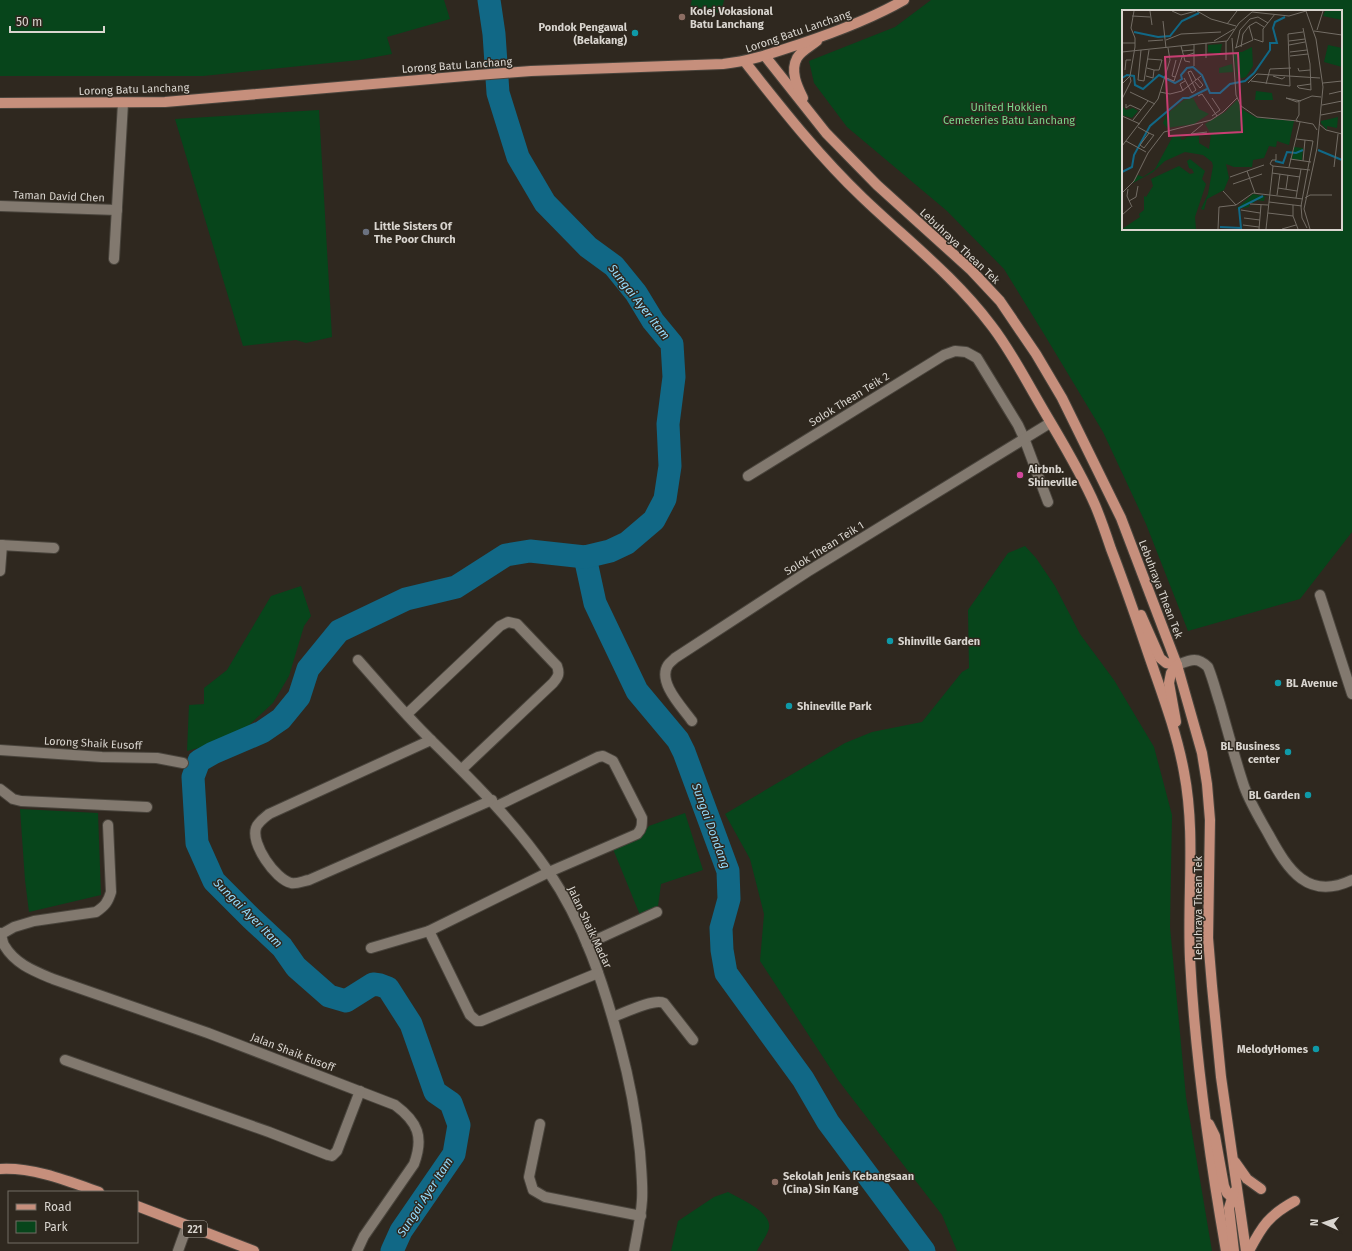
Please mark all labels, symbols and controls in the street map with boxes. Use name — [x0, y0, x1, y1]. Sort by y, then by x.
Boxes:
place label: Kolej Vokasional Batu Lanchang — [690, 5, 774, 31]
street label: Lorong Batu Lanchang — [744, 7, 853, 56]
scale bar — [10, 8, 104, 34]
inset map — [1122, 10, 1342, 230]
marker: Kolej Vokasional Batu Lanchang — [677, 12, 687, 22]
text: 50 m — [16, 15, 42, 29]
place label: Pondok Pengawal (Belakang) — [539, 21, 628, 47]
marker: Pondok Pengawal (Belakang) — [630, 28, 640, 38]
street label: Lorong Batu Lanchang — [401, 55, 513, 76]
street label: Lorong Batu Lanchang — [78, 81, 190, 98]
park label: United Hokkien Cemeteries Batu Lanchang — [943, 101, 1075, 127]
street label: Taman David Chen — [13, 188, 105, 205]
street label: Lebuhraya Thean Tek — [917, 206, 1003, 287]
place label: Little Sisters Of The Poor Church — [374, 220, 456, 246]
marker: Little Sisters Of The Poor Church — [361, 227, 371, 237]
water label: Sungai Ayer Itam — [605, 261, 673, 342]
street label: Solok Thean Teik 2 — [807, 370, 892, 429]
place label: Airbnb. Shineville — [1027, 463, 1077, 489]
marker: Airbnb. Shineville — [1015, 470, 1025, 480]
street label: Solok Thean Teik 1 — [782, 519, 866, 578]
street label: Lebuhraya Thean Tek — [1136, 538, 1185, 641]
place label: Shinville Garden — [898, 635, 980, 648]
marker: Shinville Garden — [885, 636, 895, 646]
place label: BL Avenue — [1286, 677, 1338, 690]
marker: BL Avenue — [1273, 678, 1283, 688]
place label: Shineville Park — [797, 700, 872, 713]
marker: Shineville Park — [784, 701, 794, 711]
street label: Lorong Shaik Eusoff — [44, 734, 144, 753]
place label: BL Business center — [1221, 740, 1281, 766]
marker: BL Business center — [1283, 747, 1293, 757]
water label: Sungai Dondang — [689, 780, 733, 871]
place label: BL Garden — [1249, 789, 1300, 802]
marker: BL Garden — [1303, 790, 1313, 800]
street label: Lebuhraya Thean Tek — [1192, 855, 1205, 960]
water label: Sungai Ayer Itam — [210, 875, 285, 950]
street label: Jalan Shaik Madar — [565, 884, 615, 971]
street label: Jalan Shaik Eusoff — [249, 1030, 338, 1075]
place label: MelodyHomes — [1237, 1043, 1309, 1056]
marker: MelodyHomes — [1311, 1044, 1321, 1054]
water label: Sungai Ayer Itam — [394, 1155, 456, 1240]
place label: Sekolah Jenis Kebangsaan (Cina) Sin Kang — [783, 1170, 914, 1196]
marker: Sekolah Jenis Kebangsaan (Cina) Sin Kang — [770, 1177, 780, 1187]
legend — [8, 1191, 138, 1243]
text: Road — [44, 1200, 72, 1214]
north arrow — [1304, 1203, 1344, 1243]
text: N — [1308, 1219, 1321, 1226]
text: Park — [44, 1220, 68, 1234]
road number: 221 — [183, 1221, 207, 1237]

